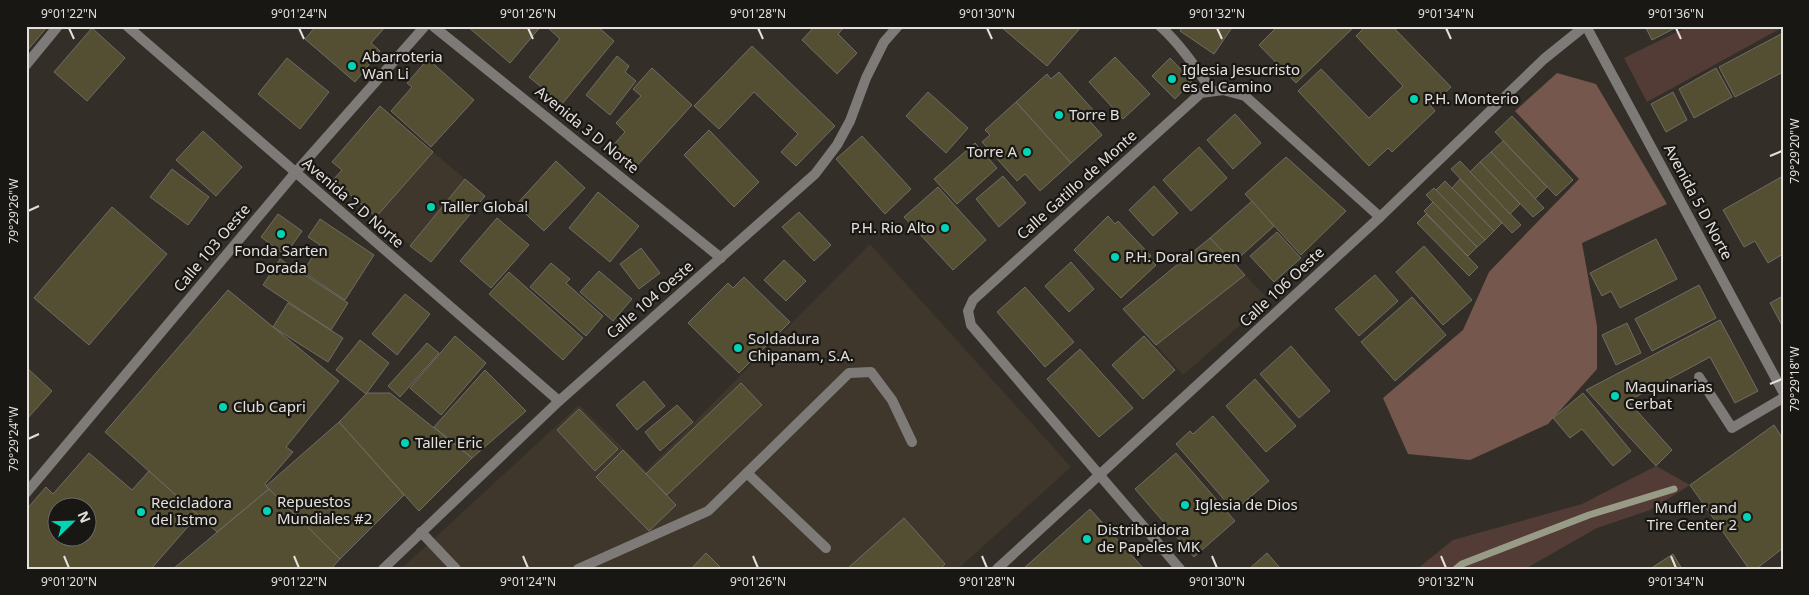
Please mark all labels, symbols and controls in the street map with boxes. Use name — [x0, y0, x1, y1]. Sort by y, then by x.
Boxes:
text: 9°01'22"N — [41, 5, 97, 22]
text: 9°01'24"N — [271, 5, 327, 22]
text: 9°01'26"N — [500, 5, 556, 22]
text: 9°01'28"N — [730, 5, 786, 22]
text: 9°01'30"N — [959, 5, 1015, 22]
text: 9°01'32"N — [1189, 5, 1245, 22]
text: 9°01'34"N — [1418, 5, 1474, 22]
text: 9°01'36"N — [1648, 5, 1704, 22]
place label: Abarroteria Wan Li — [362, 46, 443, 83]
place label: Iglesia Jesucristo es el Camino — [1182, 59, 1300, 96]
marker: Abarroteria Wan Li — [346, 60, 358, 72]
marker: Iglesia Jesucristo es el Camino — [1166, 73, 1178, 85]
street label: Avenida 3 D Norte — [532, 81, 644, 177]
place label: P.H. Monterio — [1424, 88, 1519, 108]
marker: P.H. Monterio — [1408, 93, 1420, 105]
place label: Torre B — [1069, 104, 1120, 124]
marker: Torre B — [1053, 109, 1065, 121]
text: 79°29'20"W — [1786, 118, 1803, 184]
street label: Calle Gatillo de Monte — [1012, 125, 1141, 243]
street label: Avenida 5 D Norte — [1660, 140, 1738, 263]
place label: Torre A — [967, 141, 1017, 161]
marker: Torre A — [1021, 146, 1033, 158]
street label: Avenida 2 D Norte — [299, 153, 409, 252]
text: 79°29'26"W — [5, 178, 22, 244]
place label: Taller Global — [441, 196, 528, 216]
street label: Calle 103 Oeste — [169, 199, 254, 295]
marker: Taller Global — [425, 201, 437, 213]
place label: P.H. Rio Alto — [851, 217, 935, 237]
marker: P.H. Rio Alto — [939, 222, 951, 234]
marker: Fonda Sarten Dorada — [275, 228, 287, 240]
place label: Fonda Sarten Dorada — [234, 240, 328, 277]
street label: Calle 106 Oeste — [1235, 242, 1328, 331]
place label: P.H. Doral Green — [1125, 246, 1240, 266]
marker: P.H. Doral Green — [1109, 251, 1121, 263]
street label: Calle 104 Oeste — [602, 256, 697, 343]
place label: Soldadura Chipanam, S.A. — [748, 328, 854, 365]
marker: Soldadura Chipanam, S.A. — [732, 342, 744, 354]
text: 79°29'18"W — [1786, 346, 1803, 412]
place label: Maquinarias Cerbat — [1625, 376, 1713, 413]
marker: Maquinarias Cerbat — [1609, 390, 1621, 402]
place label: Club Capri — [233, 396, 306, 416]
marker: Club Capri — [217, 401, 229, 413]
text: 79°29'24"W — [5, 406, 22, 472]
place label: Taller Eric — [415, 432, 482, 452]
marker: Taller Eric — [399, 437, 411, 449]
place label: Repuestos Mundiales #2 — [277, 491, 372, 528]
place label: Recicladora del Istmo — [151, 492, 232, 529]
place label: Iglesia de Dios — [1195, 494, 1298, 514]
place label: Muffler and Tire Center 2 — [1647, 497, 1737, 534]
north arrow — [48, 498, 98, 548]
marker: Iglesia de Dios — [1179, 499, 1191, 511]
marker: Repuestos Mundiales #2 — [261, 505, 273, 517]
marker: Recicladora del Istmo — [135, 506, 147, 518]
text: N — [73, 508, 95, 526]
marker: Muffler and Tire Center 2 — [1741, 511, 1753, 523]
place label: Distribuidora de Papeles MK — [1097, 519, 1201, 556]
marker: Distribuidora de Papeles MK — [1081, 533, 1093, 545]
text: 9°01'20"N — [41, 573, 97, 590]
text: 9°01'22"N — [271, 573, 327, 590]
text: 9°01'24"N — [500, 573, 556, 590]
text: 9°01'26"N — [730, 573, 786, 590]
text: 9°01'28"N — [959, 573, 1015, 590]
text: 9°01'30"N — [1189, 573, 1245, 590]
text: 9°01'32"N — [1418, 573, 1474, 590]
text: 9°01'34"N — [1648, 573, 1704, 590]

